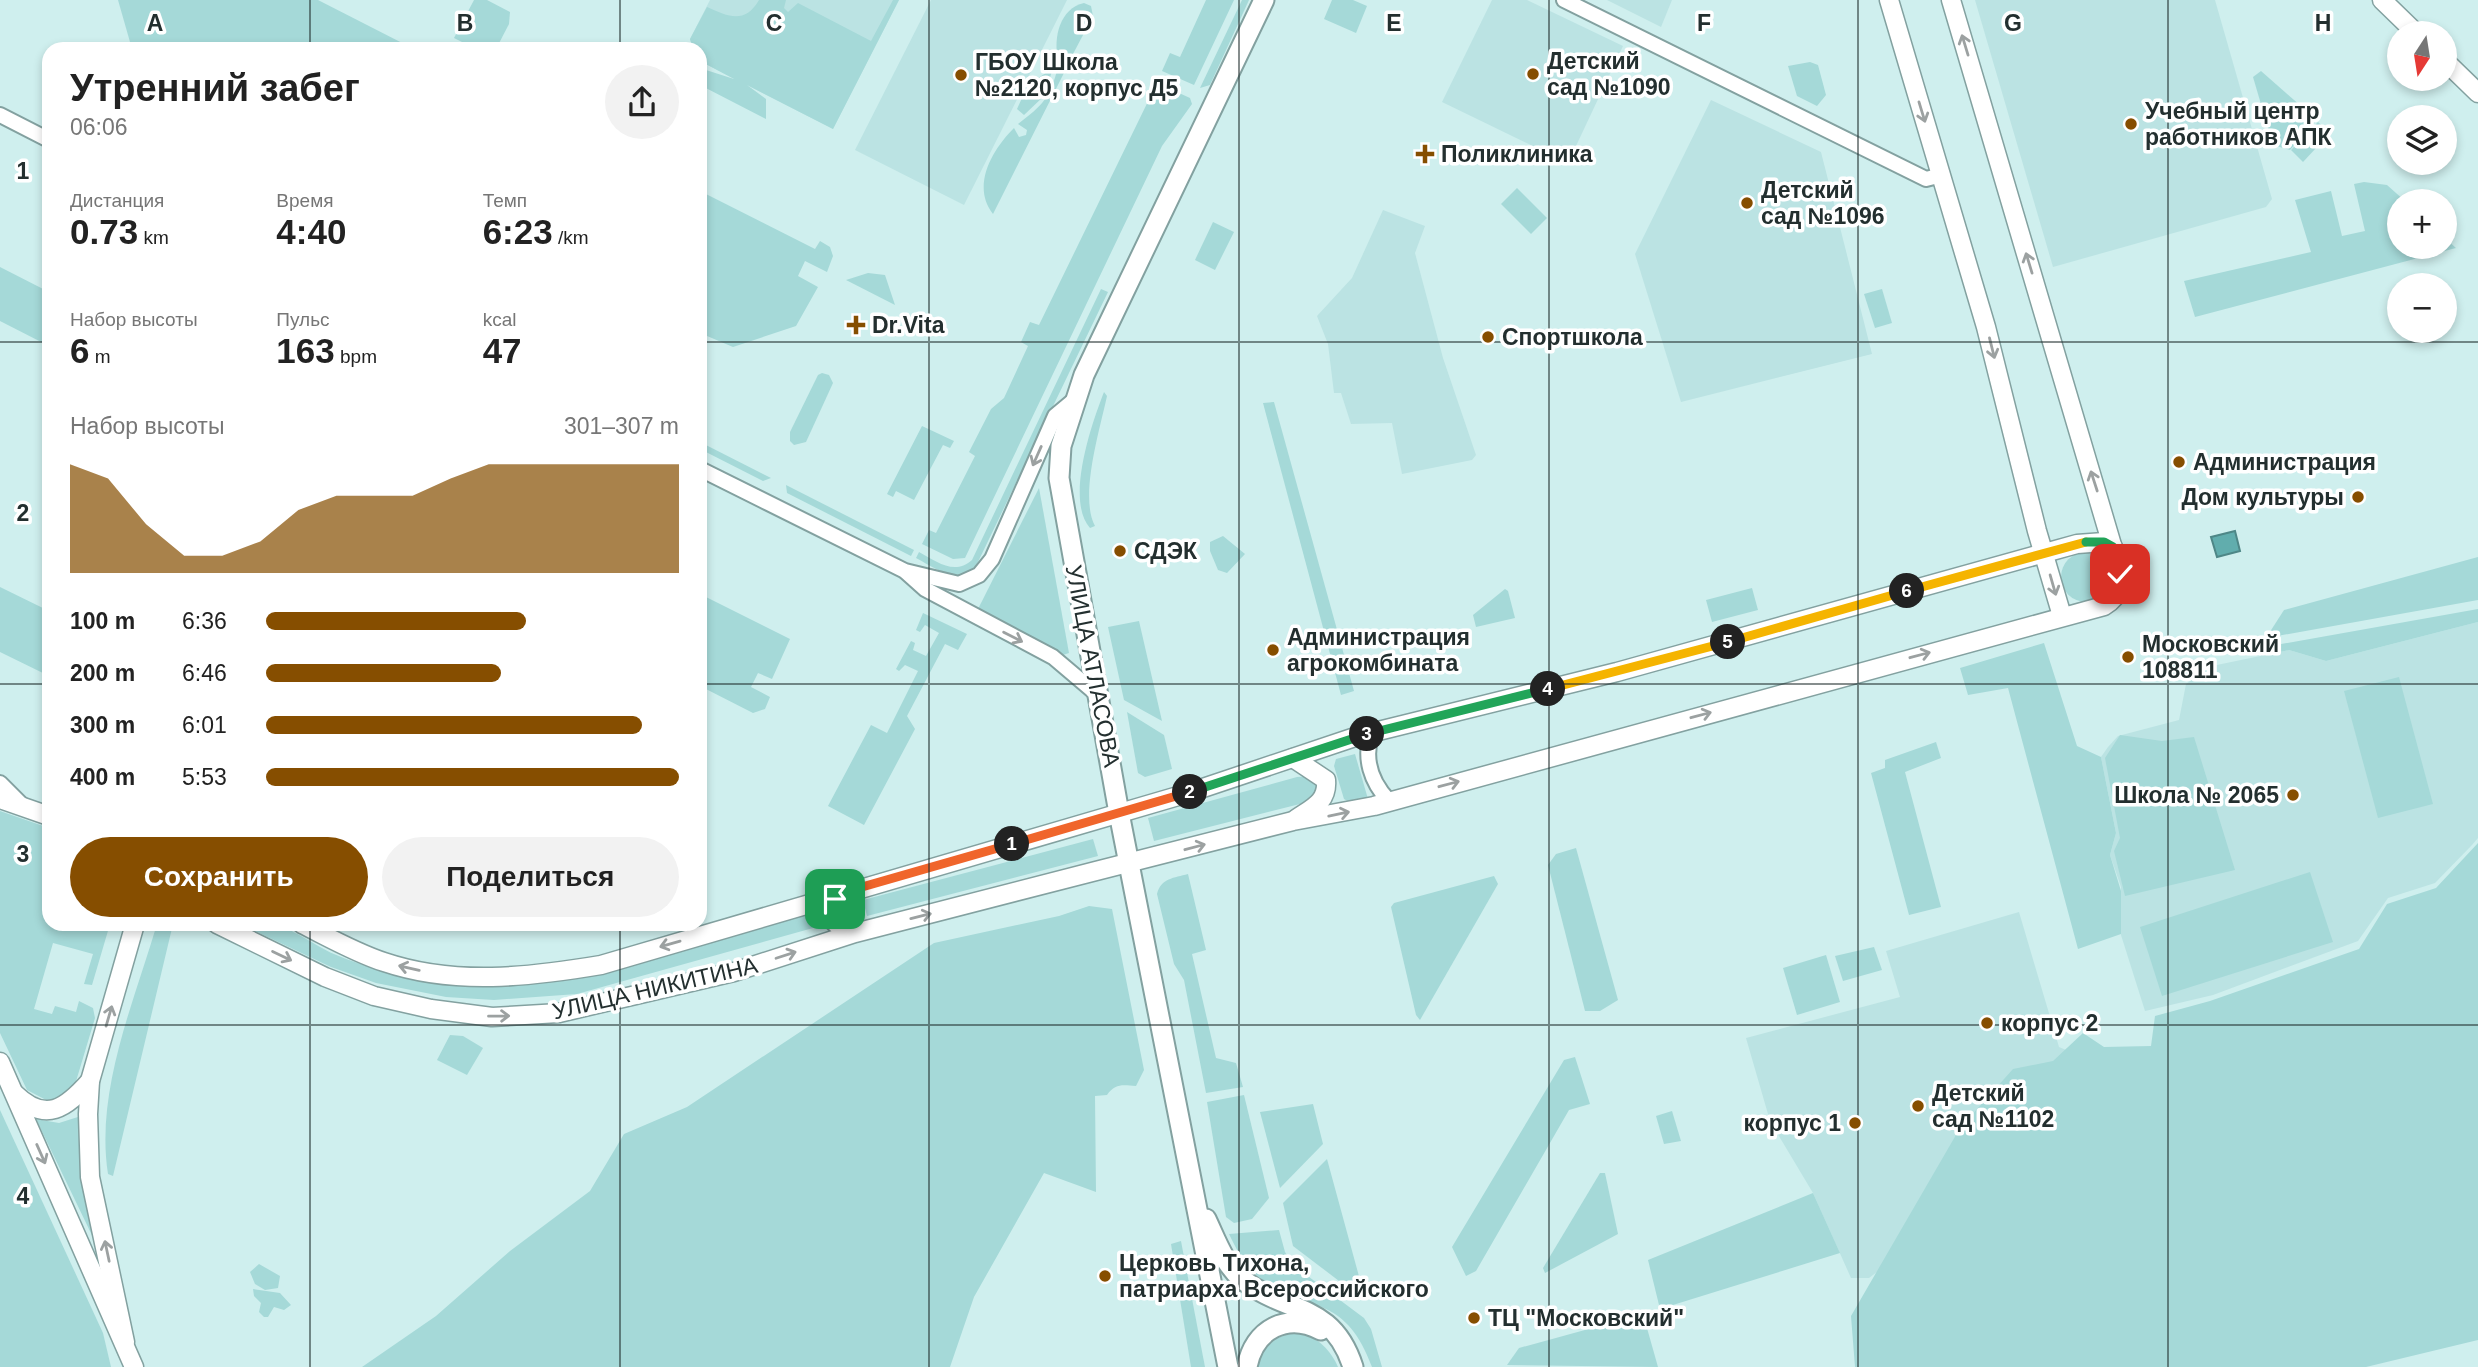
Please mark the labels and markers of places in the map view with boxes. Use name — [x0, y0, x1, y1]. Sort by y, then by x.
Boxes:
place label: Детский сад №1090 — [1547, 48, 1671, 100]
place label: ГБОУ Школа №2120, корпус Д5 — [975, 49, 1179, 101]
marker: Детский сад №1090 — [1525, 66, 1541, 82]
marker: ГБОУ Школа №2120, корпус Д5 — [953, 67, 969, 83]
place label: Учебный центр работников АПК — [2145, 98, 2332, 150]
marker: Учебный центр работников АПК — [2123, 116, 2139, 132]
place label: Поликлиника — [1441, 141, 1593, 167]
marker: Поликлиника — [1415, 144, 1435, 164]
place label: Детский сад №1096 — [1761, 177, 1885, 229]
marker: Детский сад №1096 — [1739, 195, 1755, 211]
place label: Dr.Vita — [872, 312, 945, 338]
marker: Dr.Vita — [846, 315, 866, 335]
place label: Спортшкола — [1502, 324, 1643, 350]
marker: Спортшкола — [1480, 329, 1496, 345]
place label: Администрация — [2193, 449, 2376, 475]
marker: Администрация — [2171, 454, 2187, 470]
place label: Дом культуры — [2181, 484, 2344, 510]
marker: Дом культуры — [2350, 489, 2366, 505]
place label: СДЭК — [1134, 538, 1198, 564]
marker: СДЭК — [1112, 543, 1128, 559]
pin — [2090, 544, 2150, 604]
pin: 6 — [1890, 574, 1924, 608]
place label: Администрация агрокомбината — [1287, 624, 1470, 676]
pin: 5 — [1710, 624, 1746, 660]
place label: Московский 108811 — [2142, 631, 2279, 683]
marker: Администрация агрокомбината — [1265, 642, 1281, 658]
marker: Московский 108811 — [2120, 649, 2136, 665]
pin: 4 — [1530, 672, 1566, 706]
pin: 3 — [1350, 716, 1384, 752]
pin: 2 — [1172, 774, 1208, 810]
place label: Школа № 2065 — [2114, 782, 2279, 808]
marker: Школа № 2065 — [2285, 787, 2301, 803]
pin: 1 — [995, 826, 1030, 862]
pin — [805, 869, 865, 929]
place label: корпус 2 — [2001, 1010, 2098, 1036]
marker: корпус 2 — [1979, 1015, 1995, 1031]
place label: Детский сад №1102 — [1932, 1080, 2054, 1132]
marker: Детский сад №1102 — [1910, 1098, 1926, 1114]
place label: корпус 1 — [1744, 1110, 1841, 1136]
marker: корпус 1 — [1847, 1115, 1863, 1131]
place label: Церковь Тихона, патриарха Всероссийского — [1119, 1250, 1429, 1302]
marker: Церковь Тихона, патриарха Всероссийского — [1097, 1268, 1113, 1284]
place label: ТЦ "Московский" — [1488, 1305, 1684, 1331]
marker: ТЦ "Московский" — [1466, 1310, 1482, 1326]

